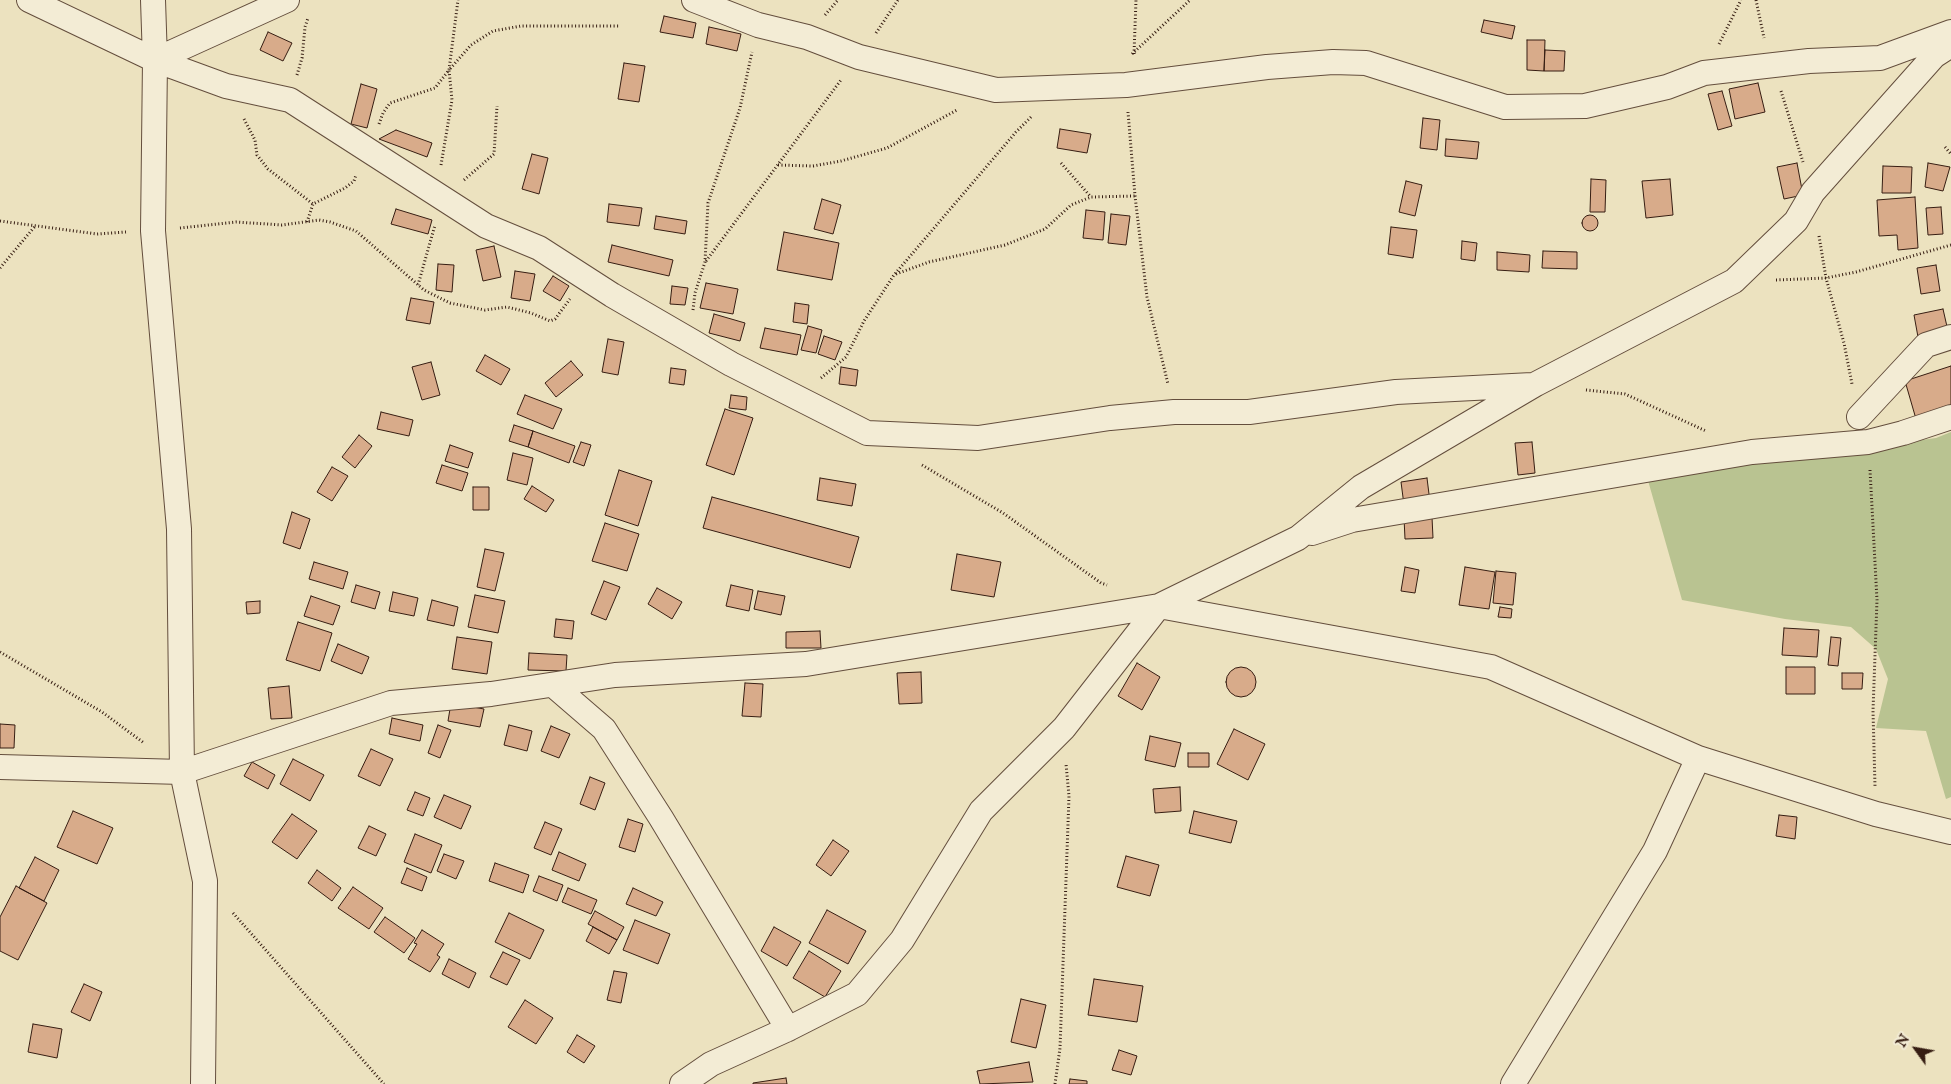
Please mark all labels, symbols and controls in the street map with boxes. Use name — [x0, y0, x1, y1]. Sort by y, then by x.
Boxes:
north arrow — [1891, 1024, 1941, 1074]
text: N — [1892, 1031, 1914, 1051]

